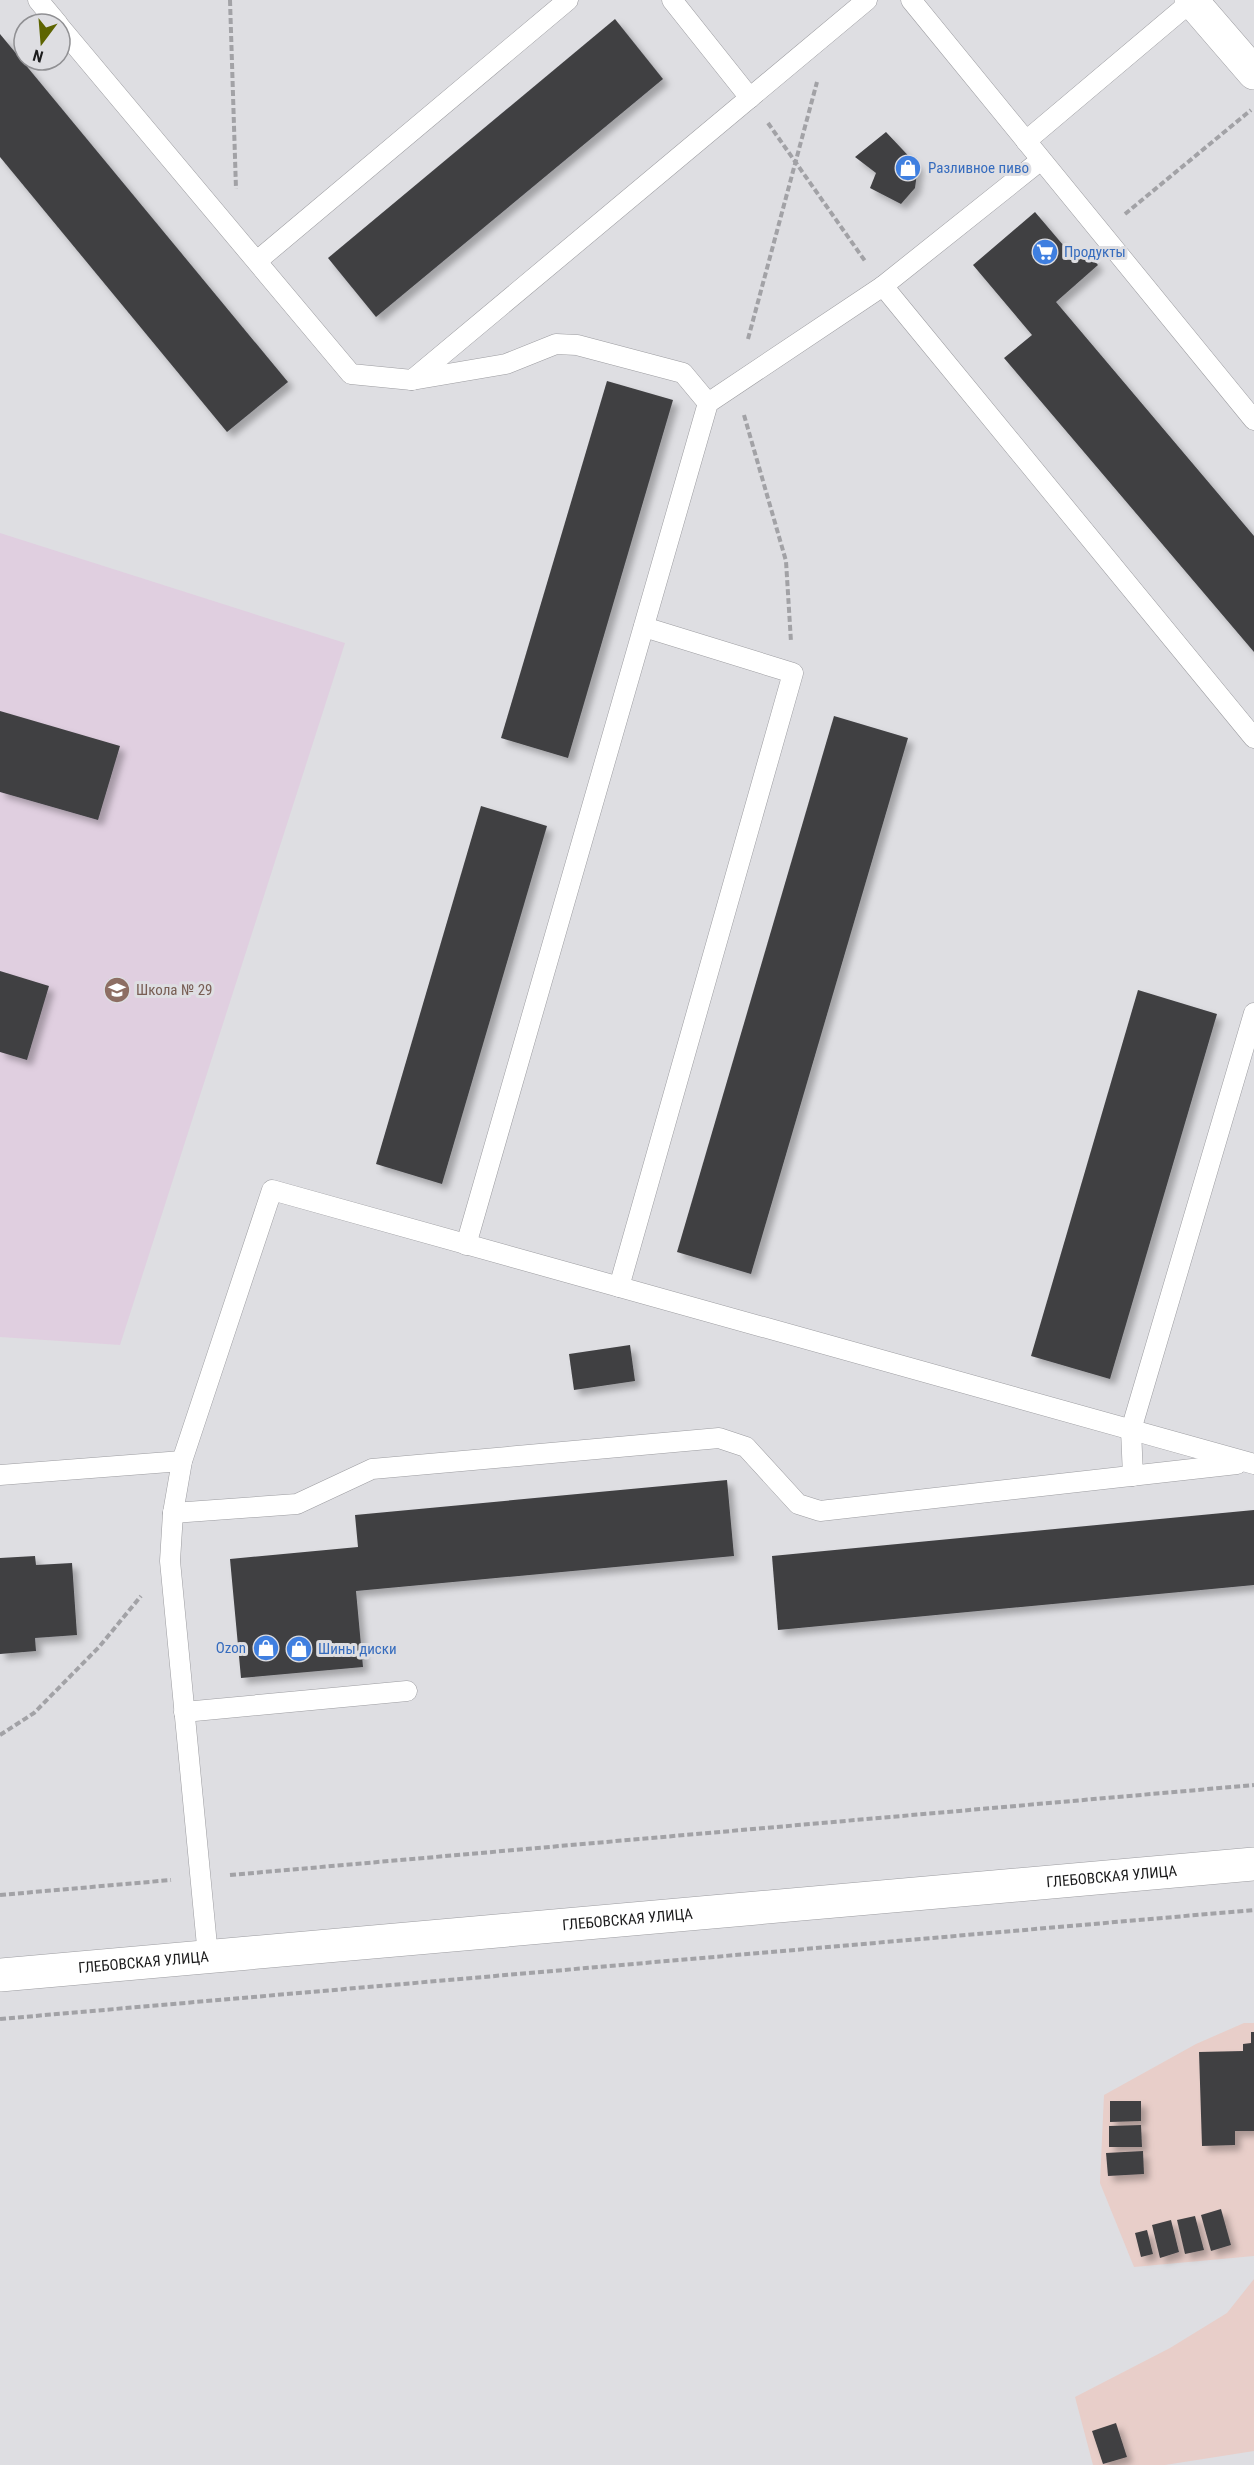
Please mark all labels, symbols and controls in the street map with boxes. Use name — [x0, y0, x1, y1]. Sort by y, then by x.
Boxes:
north arrow — [12, 12, 72, 72]
text: N — [31, 45, 45, 66]
shop icon: Разливное пиво — [893, 153, 923, 183]
place label: Разливное пиво — [928, 159, 1029, 177]
supermarket icon: Продукты — [1030, 237, 1060, 267]
place label: Продукты — [1064, 243, 1126, 261]
school or university icon: Школа № 29 — [102, 975, 132, 1005]
place label: Школа № 29 — [136, 981, 213, 999]
shop icon: Ozon — [251, 1633, 281, 1663]
shop icon: Шины диски — [284, 1634, 314, 1664]
place label: Ozon — [216, 1639, 246, 1657]
place label: Шины диски — [318, 1640, 397, 1658]
street label: ГЛЕБОВСКАЯ УЛИЦА — [1046, 1862, 1178, 1891]
street label: ГЛЕБОВСКАЯ УЛИЦА — [562, 1905, 694, 1934]
street label: ГЛЕБОВСКАЯ УЛИЦА — [77, 1948, 210, 1977]

